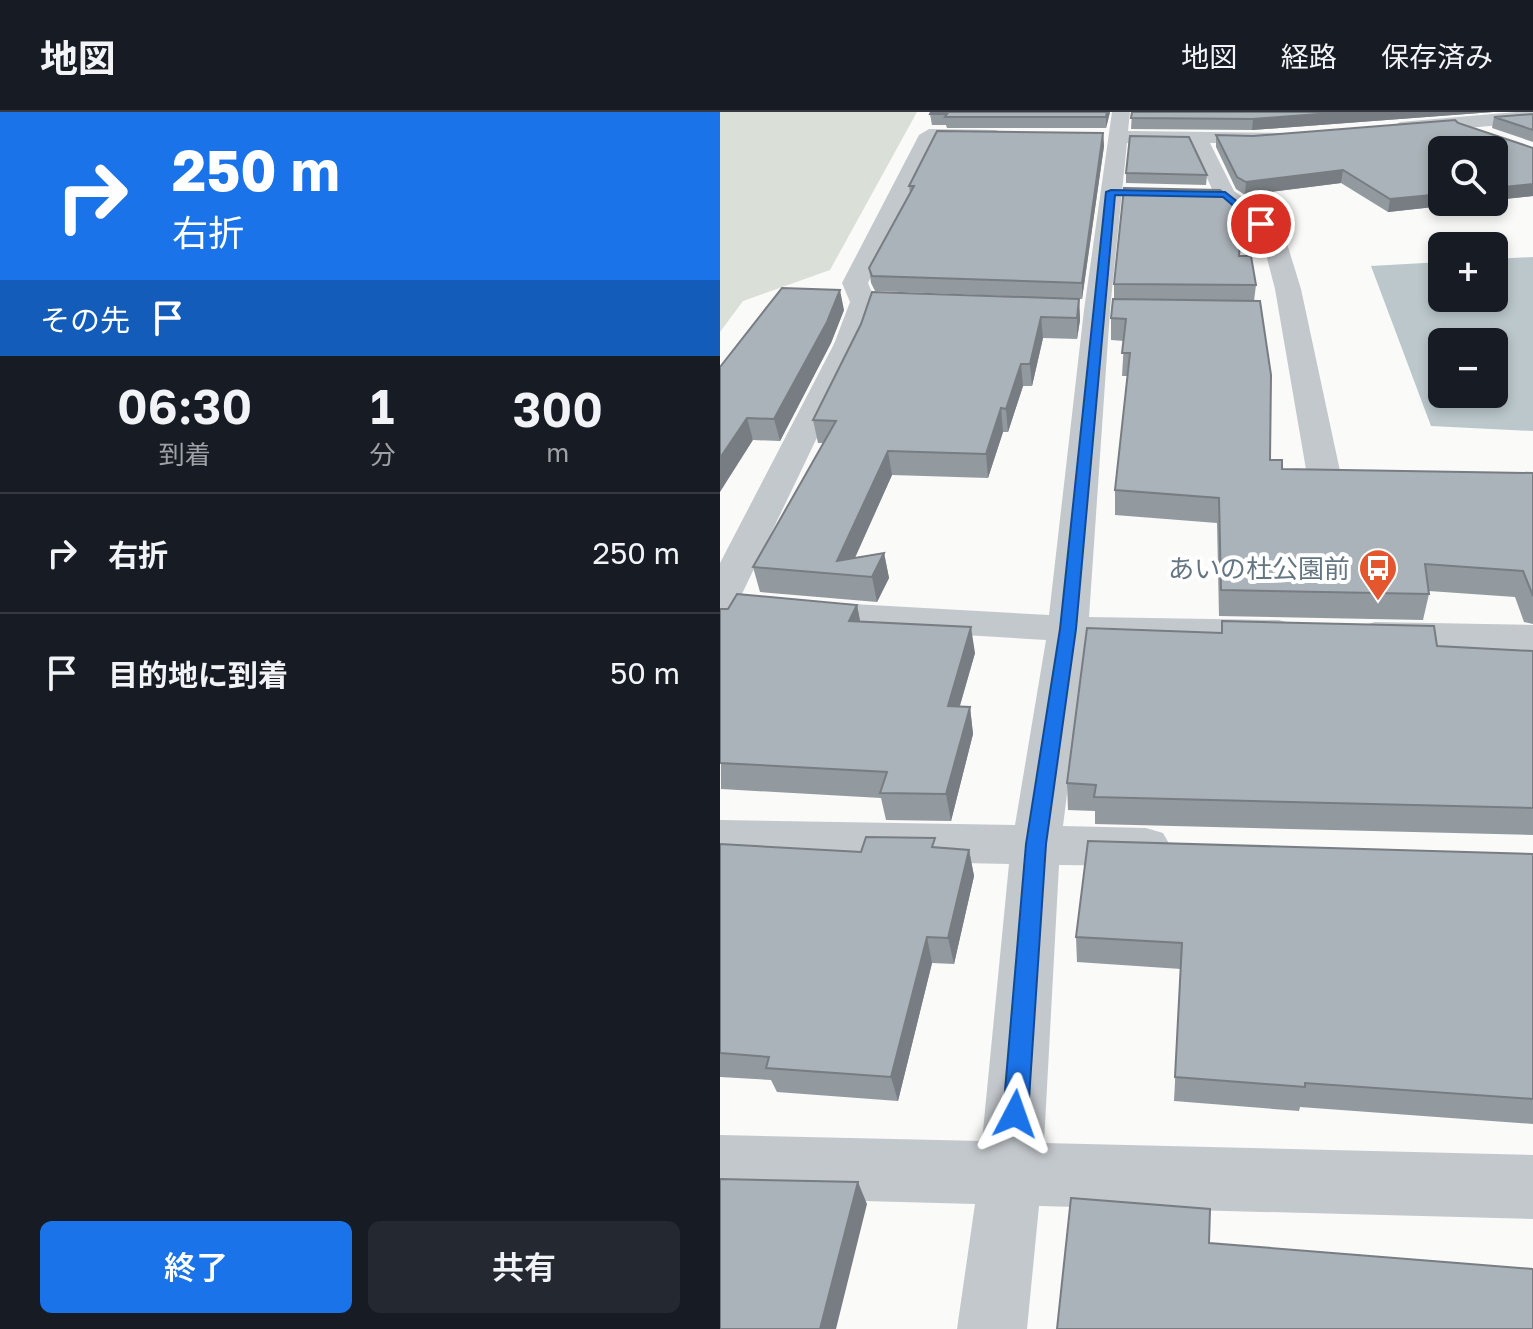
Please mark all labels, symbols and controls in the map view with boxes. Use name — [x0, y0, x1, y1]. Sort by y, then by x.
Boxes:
text: 地図 — [40, 35, 116, 80]
text: 地図 — [1181, 40, 1237, 73]
text: 経路 — [1281, 40, 1337, 73]
text: 保存済み — [1381, 40, 1493, 73]
text: 250 m — [172, 136, 340, 203]
map controls — [1428, 136, 1508, 408]
button: search — [1428, 136, 1508, 216]
icon: right — [40, 144, 144, 248]
pin — [1227, 190, 1295, 258]
icon: arrive — [1239, 202, 1283, 246]
text: 右折 — [172, 211, 244, 254]
button: + — [1428, 232, 1508, 312]
icon: arrive — [146, 296, 190, 340]
text: その先 — [40, 302, 130, 338]
button: − — [1428, 328, 1508, 408]
text: 06:30 — [117, 377, 252, 435]
text: 1 — [370, 377, 395, 435]
text: 300 — [513, 380, 603, 438]
text: m — [546, 437, 569, 468]
text: 到着 — [159, 439, 211, 470]
text: 分 — [369, 439, 395, 470]
icon: right — [40, 531, 84, 575]
text: 250 m — [593, 535, 680, 571]
text: 右折 — [108, 537, 168, 573]
bus stop icon: あいの杜公園前 — [1357, 547, 1399, 602]
place label: あいの杜公園前 — [1168, 553, 1350, 584]
icon: arrive — [40, 651, 84, 695]
text: 50 m — [610, 655, 680, 691]
text: 目的地に到着 — [108, 657, 288, 693]
position arrow — [973, 1072, 1057, 1156]
button: 終了 — [40, 1221, 352, 1313]
button: 共有 — [368, 1221, 680, 1313]

